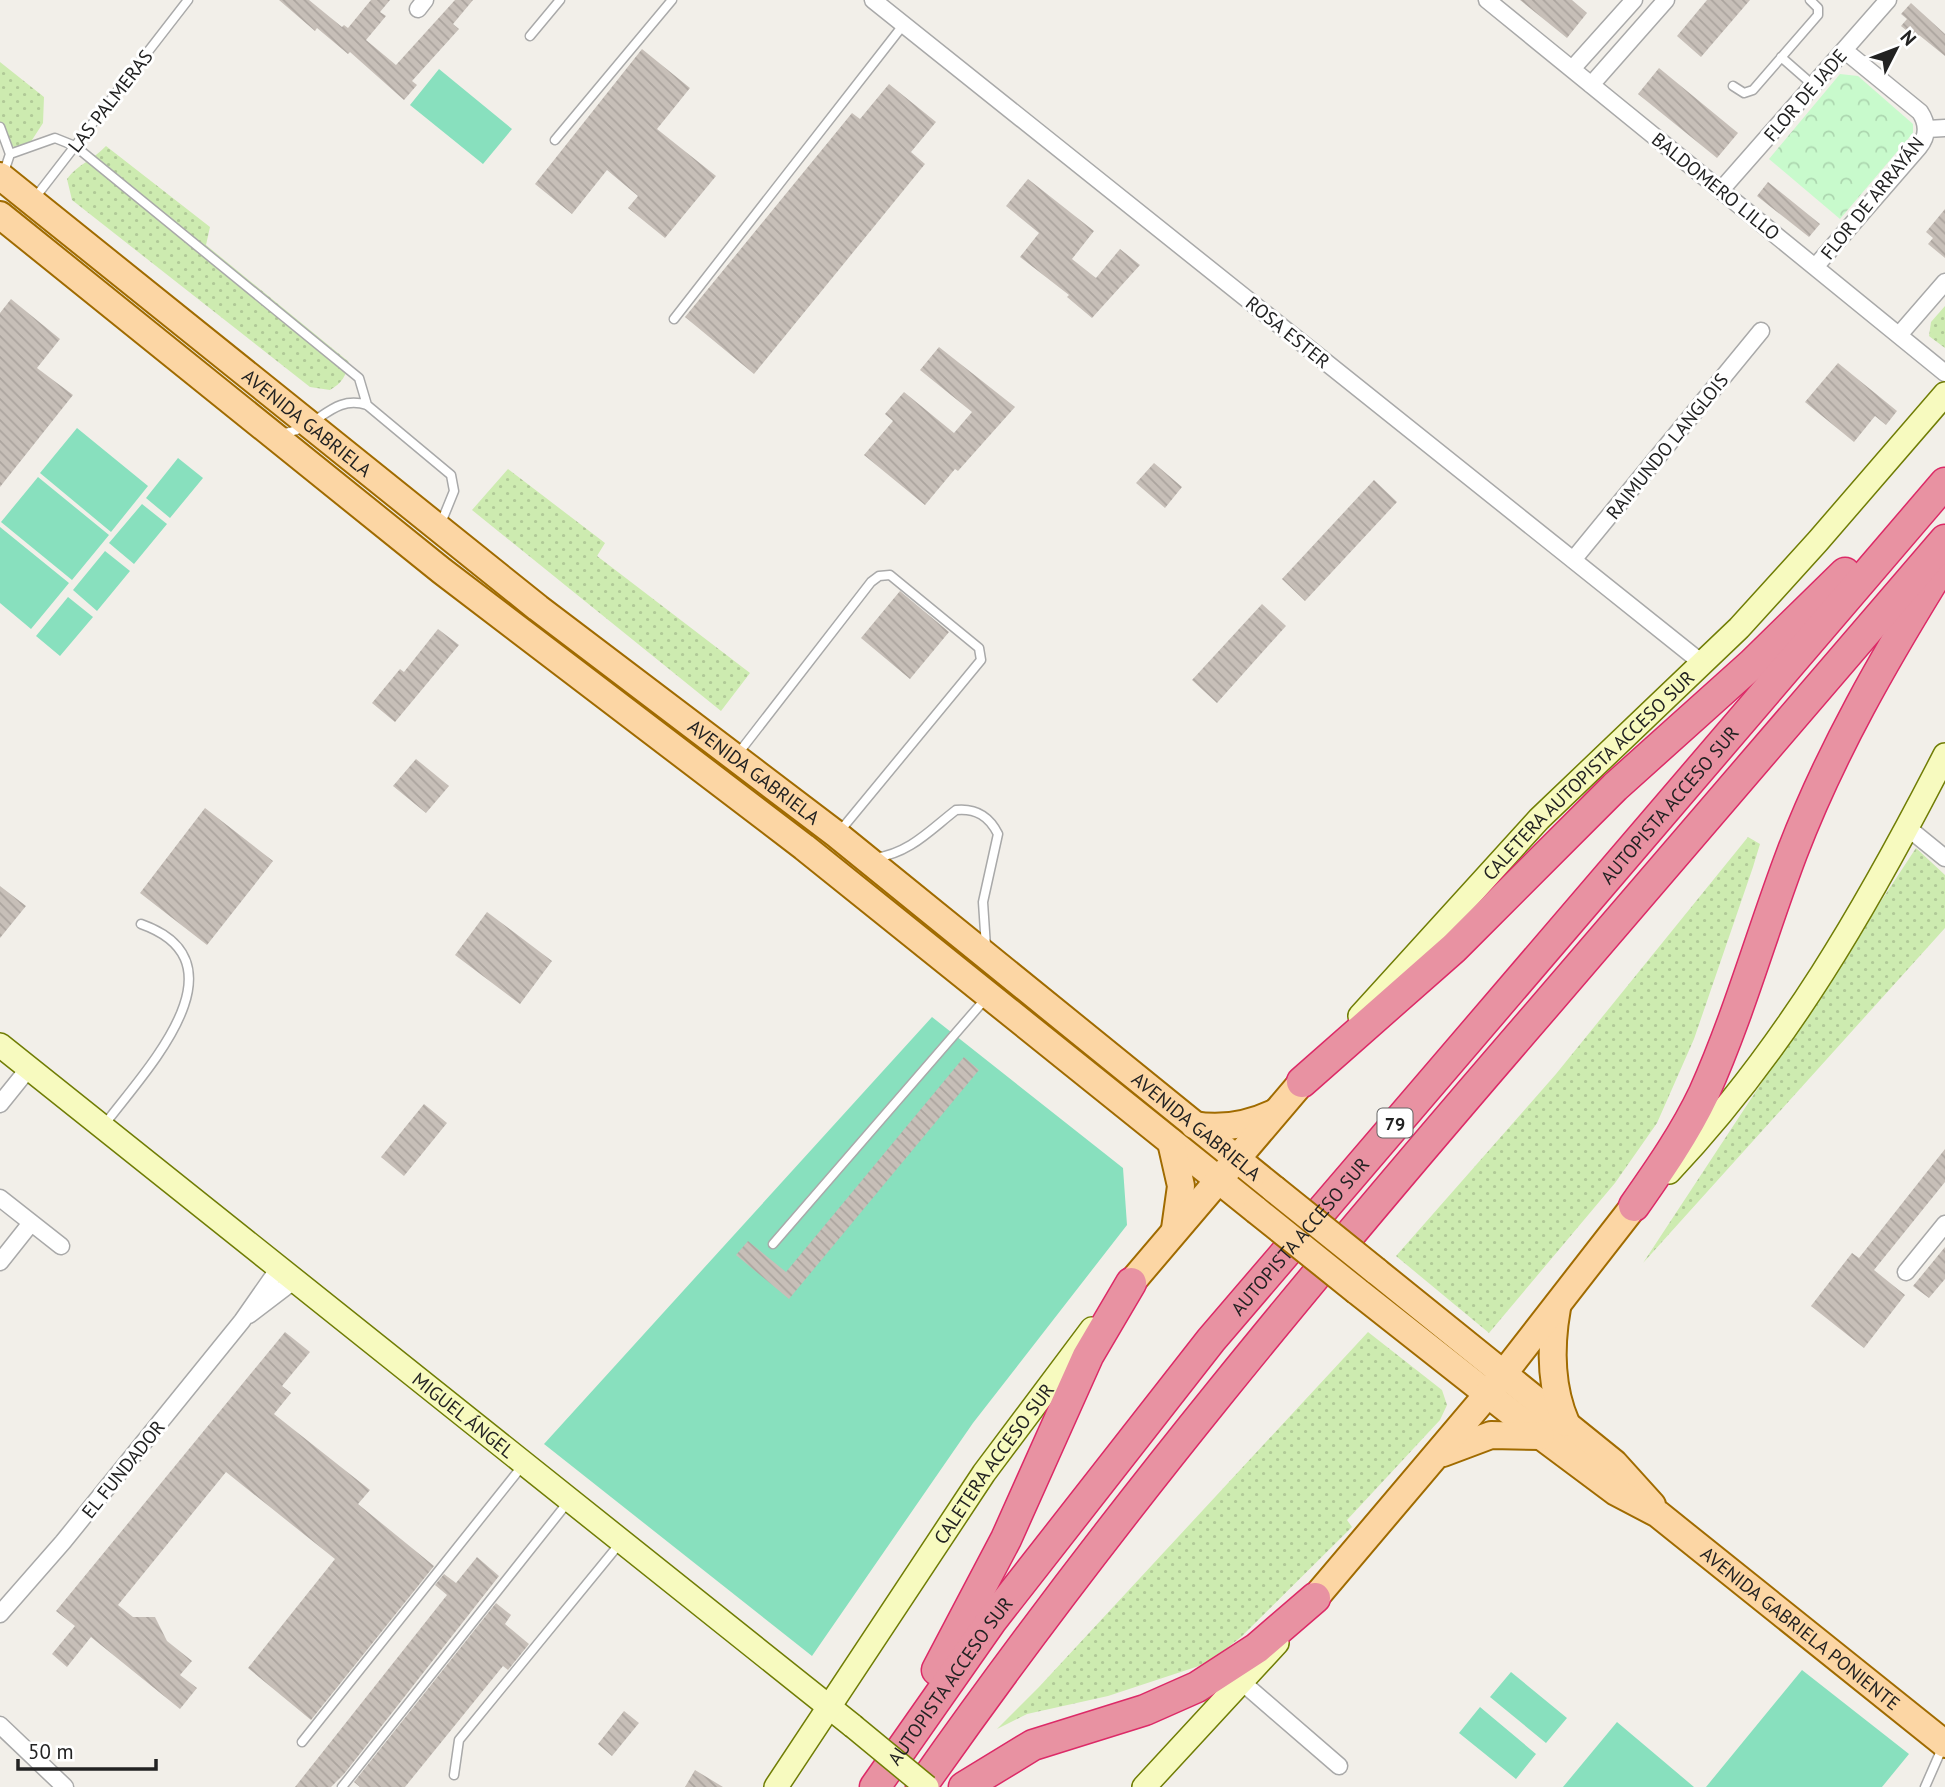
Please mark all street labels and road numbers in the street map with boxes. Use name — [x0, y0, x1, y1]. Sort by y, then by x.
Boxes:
street label: FLOR DE JADE — [1758, 44, 1852, 146]
street label: LAS PALMERAS — [62, 45, 158, 157]
street label: BALDOMERO LILLO — [1647, 127, 1785, 245]
street label: FLOR DE ARRAYÁN — [1815, 132, 1929, 264]
street label: ROSA ESTER — [1241, 291, 1335, 373]
street label: AVENIDA GABRIELA — [238, 364, 377, 482]
street label: RAIMUNDO LANGLOIS — [1601, 368, 1733, 524]
street label: CALETERA AUTOPISTA ACCESO SUR — [1478, 664, 1700, 886]
street label: AVENIDA GABRIELA — [683, 714, 825, 829]
street label: AUTOPISTA ACCESO SUR — [1594, 721, 1744, 889]
street label: AVENIDA GABRIELA — [1127, 1067, 1266, 1186]
road number: 79 — [1378, 1108, 1412, 1138]
street label: AUTOPISTA ACCESO SUR — [1226, 1152, 1374, 1320]
street label: MIGUEL ÁNGEL — [408, 1367, 519, 1463]
street label: CALETERA ACCESO SUR — [928, 1378, 1059, 1548]
street label: EL FUNDADOR — [76, 1415, 170, 1523]
street label: AVENIDA GABRIELA PONIENTE — [1696, 1541, 1905, 1715]
street label: AUTOPISTA ACCESO SUR — [882, 1592, 1018, 1770]

